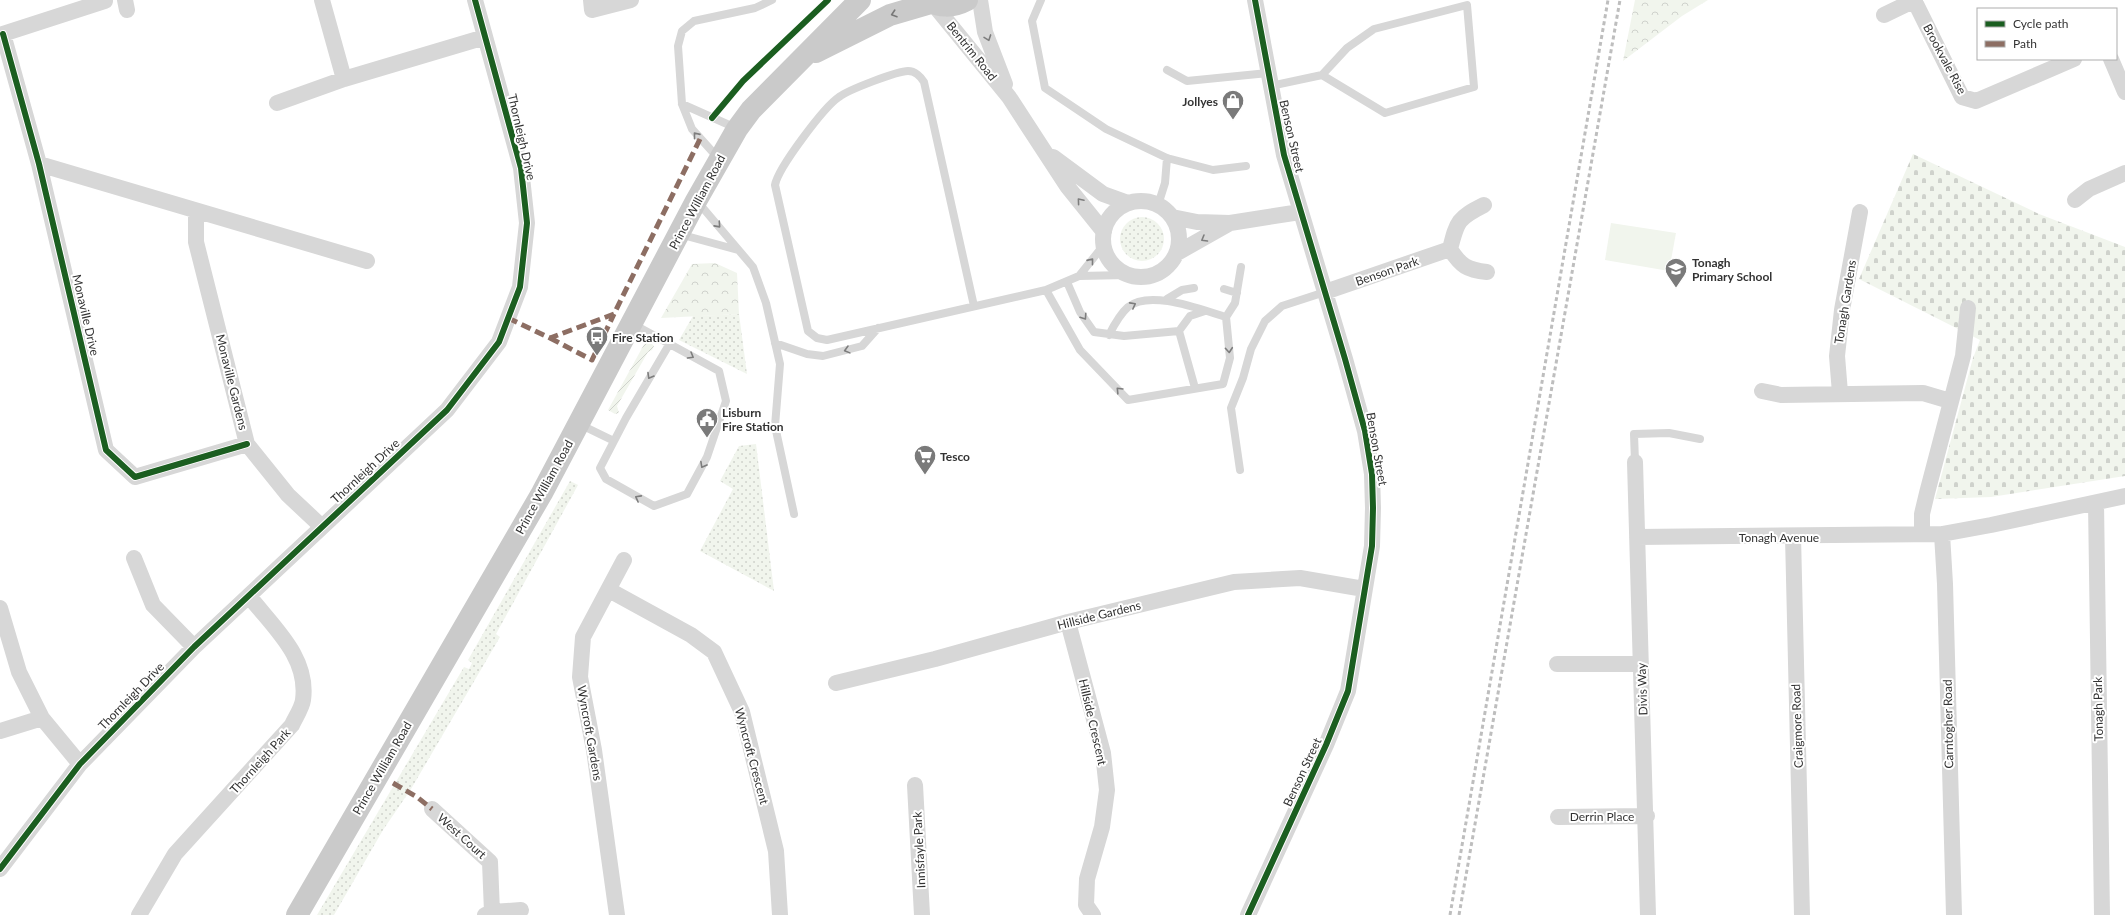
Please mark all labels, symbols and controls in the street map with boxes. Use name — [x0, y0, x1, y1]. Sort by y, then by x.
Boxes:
legend — [1977, 8, 2117, 60]
one-way arrow — [890, 9, 897, 18]
text: Cycle path — [2013, 16, 2068, 31]
street label: Bentrim Road — [944, 18, 1000, 84]
street label: Brookvale Rise — [1920, 21, 1970, 97]
one-way arrow — [983, 35, 991, 42]
text: Path — [2013, 36, 2037, 51]
shop icon: Jollyes — [1220, 88, 1246, 121]
street label: Thornleigh Drive — [505, 92, 539, 182]
place label: Jollyes — [1182, 94, 1218, 109]
street label: Benson Street — [1276, 98, 1308, 174]
one-way arrow — [694, 132, 701, 139]
street label: Prince William Road — [666, 152, 728, 252]
one-way arrow — [1077, 199, 1084, 206]
one-way arrow — [713, 220, 721, 228]
one-way arrow — [1201, 234, 1208, 241]
street label: Benson Park — [1353, 253, 1421, 289]
place label: Tonagh Primary School — [1692, 255, 1772, 284]
school or university icon: Tonagh Primary School — [1663, 256, 1689, 289]
one-way arrow — [1086, 258, 1093, 265]
street label: Tonagh Gardens — [1831, 259, 1859, 345]
street label: Monaville Drive — [69, 273, 103, 357]
one-way arrow — [1129, 303, 1136, 310]
one-way arrow — [1079, 313, 1087, 320]
bus stop icon: Fire Station — [584, 324, 610, 357]
place label: Fire Station — [612, 330, 674, 345]
street label: Monaville Gardens — [213, 333, 251, 431]
one-way arrow — [844, 345, 851, 354]
one-way arrow — [1224, 347, 1233, 353]
one-way arrow — [687, 351, 694, 358]
one-way arrow — [647, 372, 654, 379]
one-way arrow — [1116, 387, 1124, 395]
place label: Lisburn Fire Station — [722, 405, 784, 434]
public building icon: Lisburn Fire Station — [694, 406, 720, 439]
street label: Benson Street — [1363, 411, 1391, 487]
street label: Thornleigh Drive — [328, 435, 402, 507]
street label: Prince William Road — [512, 437, 576, 537]
supermarket icon: Tesco — [912, 443, 938, 476]
place label: Tesco — [940, 449, 970, 464]
one-way arrow — [700, 461, 708, 468]
one-way arrow — [635, 495, 642, 502]
street label: Tonagh Avenue — [1739, 530, 1819, 545]
street label: Hillside Gardens — [1056, 597, 1142, 633]
street label: Thornleigh Drive — [95, 659, 167, 733]
street label: Divis Way — [1634, 662, 1650, 716]
street label: Tonagh Park — [2090, 676, 2106, 741]
street label: Hillside Crescent — [1076, 677, 1110, 767]
street label: Carntogher Road — [1940, 679, 1956, 769]
street label: Wyncroft Gardens — [574, 684, 606, 782]
street label: Craigmore Road — [1788, 684, 1806, 768]
street label: Wyncroft Crescent — [732, 706, 772, 807]
street label: Prince William Road — [349, 719, 415, 817]
street label: Thornleigh Park — [227, 724, 294, 797]
street label: Benson Street — [1280, 735, 1325, 809]
street label: Derrin Place — [1570, 809, 1634, 824]
street label: West Court — [434, 810, 490, 862]
street label: Innisfayle Park — [909, 810, 928, 889]

